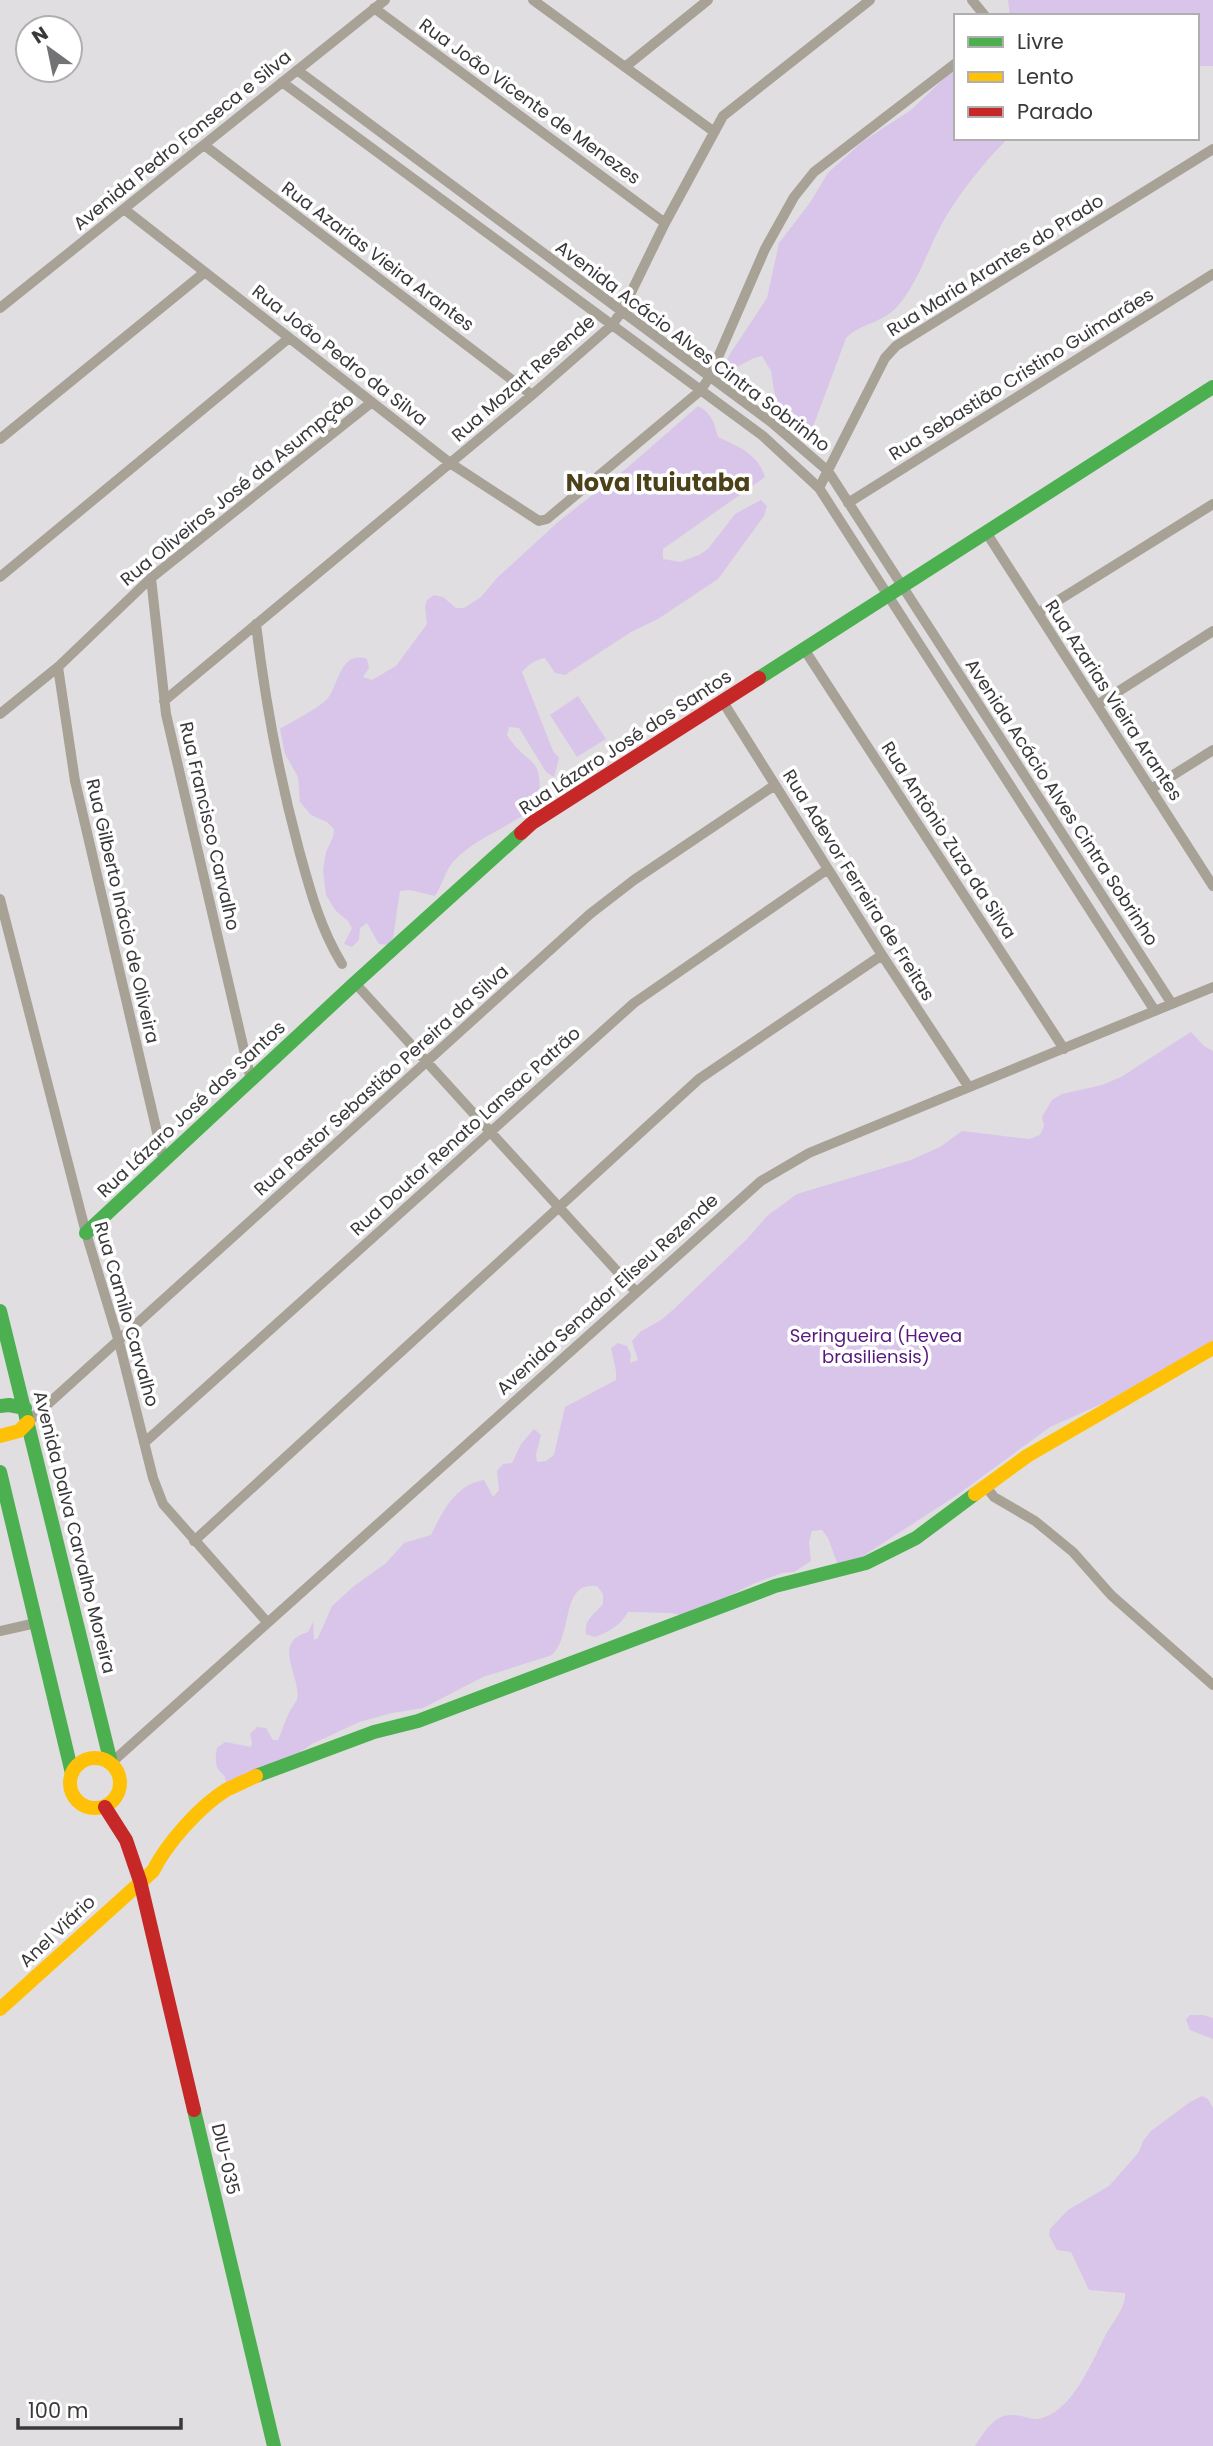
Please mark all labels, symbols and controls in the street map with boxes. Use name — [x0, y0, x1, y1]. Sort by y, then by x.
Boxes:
street label: Rua João Vicente de Menezes — [414, 12, 646, 190]
north arrow — [14, 14, 84, 84]
legend — [954, 14, 1199, 140]
text: N — [27, 20, 53, 50]
text: Livre — [1017, 27, 1064, 56]
street label: Avenida Pedro Fonseca e Silva — [68, 44, 296, 236]
text: Lento — [1017, 62, 1074, 91]
text: Parado — [1017, 97, 1093, 126]
street label: Rua Azarias Vieira Arantes — [277, 175, 479, 337]
street label: Rua Maria Arantes do Prado — [882, 188, 1108, 342]
street label: Avenida Acácio Alves Cintra Sobrinho — [551, 234, 835, 458]
street label: Rua João Pedro da Silva — [247, 278, 433, 432]
street label: Rua Sebastião Cristino Guimarães — [884, 282, 1158, 466]
street label: Rua Mozart Resende — [446, 309, 600, 447]
street label: Rua Oliveiros José da Asumpção — [115, 387, 359, 591]
district label: Nova Ituiutaba — [566, 466, 750, 499]
street label: Rua Azarias Vieira Arantes — [1040, 595, 1188, 805]
street label: Avenida Acácio Alves Cintra Sobrinho — [960, 654, 1164, 950]
street label: Rua Lázaro José dos Santos — [514, 664, 736, 820]
street label: Rua Francisco Carvalho — [174, 719, 246, 933]
street label: Rua Antônio Zuza da Silva — [876, 736, 1022, 944]
street label: Rua Adevor Ferreira de Freitas — [777, 764, 941, 1006]
street label: Rua Gilberto Inácio de Oliveira — [80, 776, 166, 1046]
street label: Rua Pastor Sebastião Pereira da Silva — [248, 959, 514, 1201]
street label: Rua Lázaro José dos Santos — [91, 1015, 291, 1203]
street label: Rua Doutor Renato Lansac Patrão — [345, 1021, 585, 1241]
street label: Avenida Senador Eliseu Rezende — [491, 1188, 723, 1400]
street label: Rua Camilo Carvalho — [89, 1218, 165, 1410]
park label: Seringueira (Hevea brasiliensis) — [790, 1323, 962, 1369]
street label: Avenida Dalva Carvalho Moreira — [28, 1388, 122, 1676]
street label: Anel Viário — [14, 1889, 100, 1973]
street label: DIU-035 — [206, 2121, 246, 2197]
scale bar — [18, 2386, 180, 2430]
text: 100 m — [28, 2396, 88, 2425]

